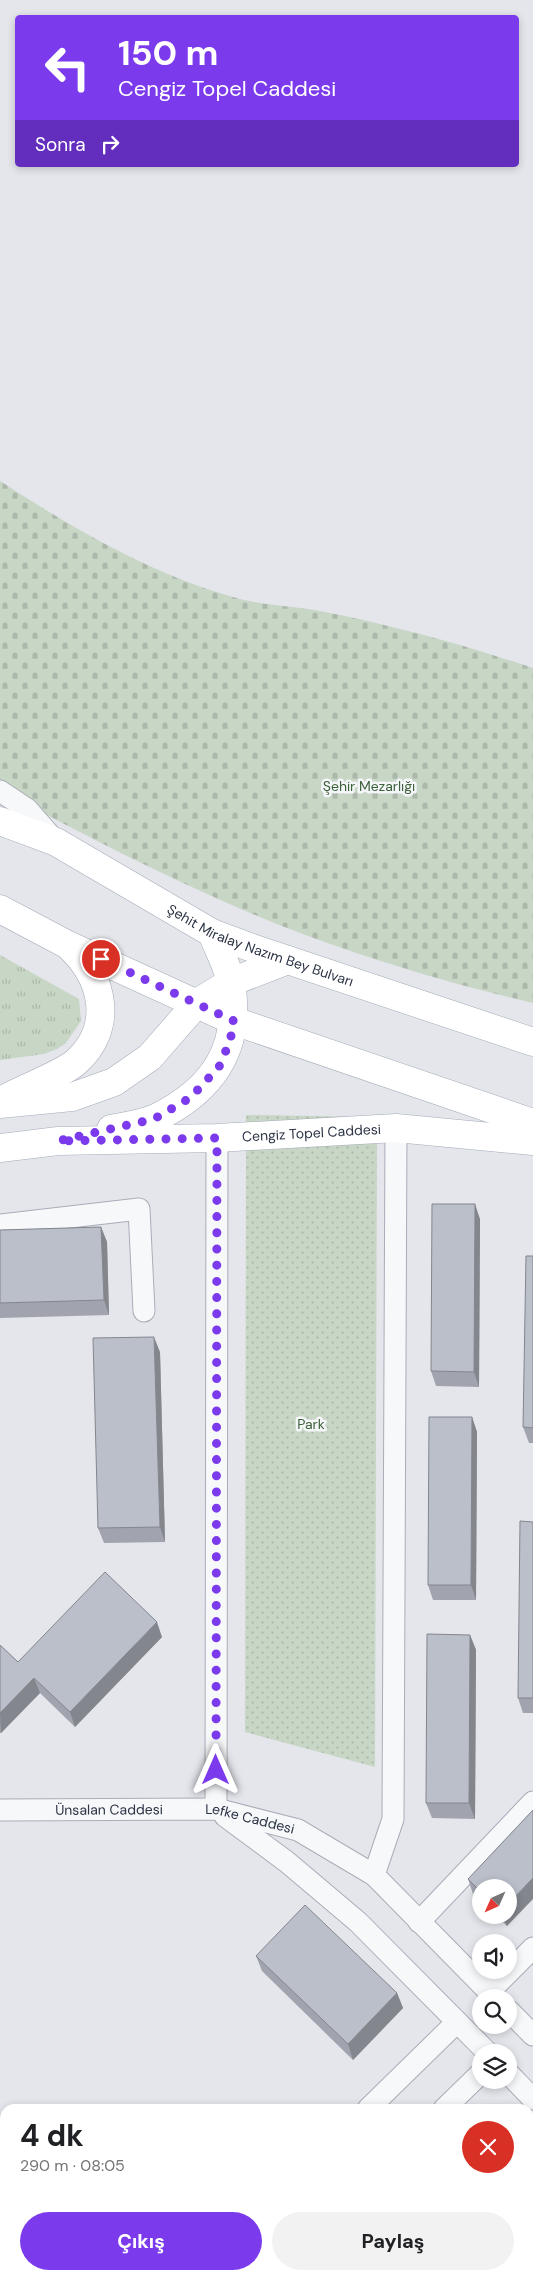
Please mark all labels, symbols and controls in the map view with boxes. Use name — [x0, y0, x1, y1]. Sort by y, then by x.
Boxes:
text: 150 m — [118, 30, 218, 76]
icon: left — [35, 35, 100, 100]
text: Cengiz Topel Caddesi — [118, 74, 336, 103]
icon: right — [96, 130, 124, 158]
text: Sonra — [35, 132, 86, 157]
park label: Şehir Mezarlığı — [323, 777, 415, 795]
street label: Şehit Miralay Nazım Bey Bulvarı — [164, 900, 356, 990]
pin — [80, 938, 122, 980]
icon: arrive — [87, 945, 115, 973]
street label: Cengiz Topel Caddesi — [242, 1120, 381, 1146]
park label: Park — [297, 1415, 325, 1433]
position arrow — [189, 1743, 241, 1795]
street label: Lefke Caddesi — [205, 1799, 296, 1838]
street label: Ünsalan Caddesi — [55, 1800, 163, 1819]
north arrow — [472, 1879, 518, 1924]
map controls — [472, 1879, 517, 2089]
button: sound — [472, 1934, 517, 1979]
button: search — [472, 1989, 517, 2034]
button: layers — [472, 2044, 517, 2089]
text: 4 dk — [20, 2116, 84, 2155]
button: close — [462, 2121, 514, 2173]
text: 290 m · 08:05 — [20, 2155, 125, 2176]
button: Çıkış — [20, 2212, 262, 2270]
button: Paylaş — [272, 2212, 514, 2270]

